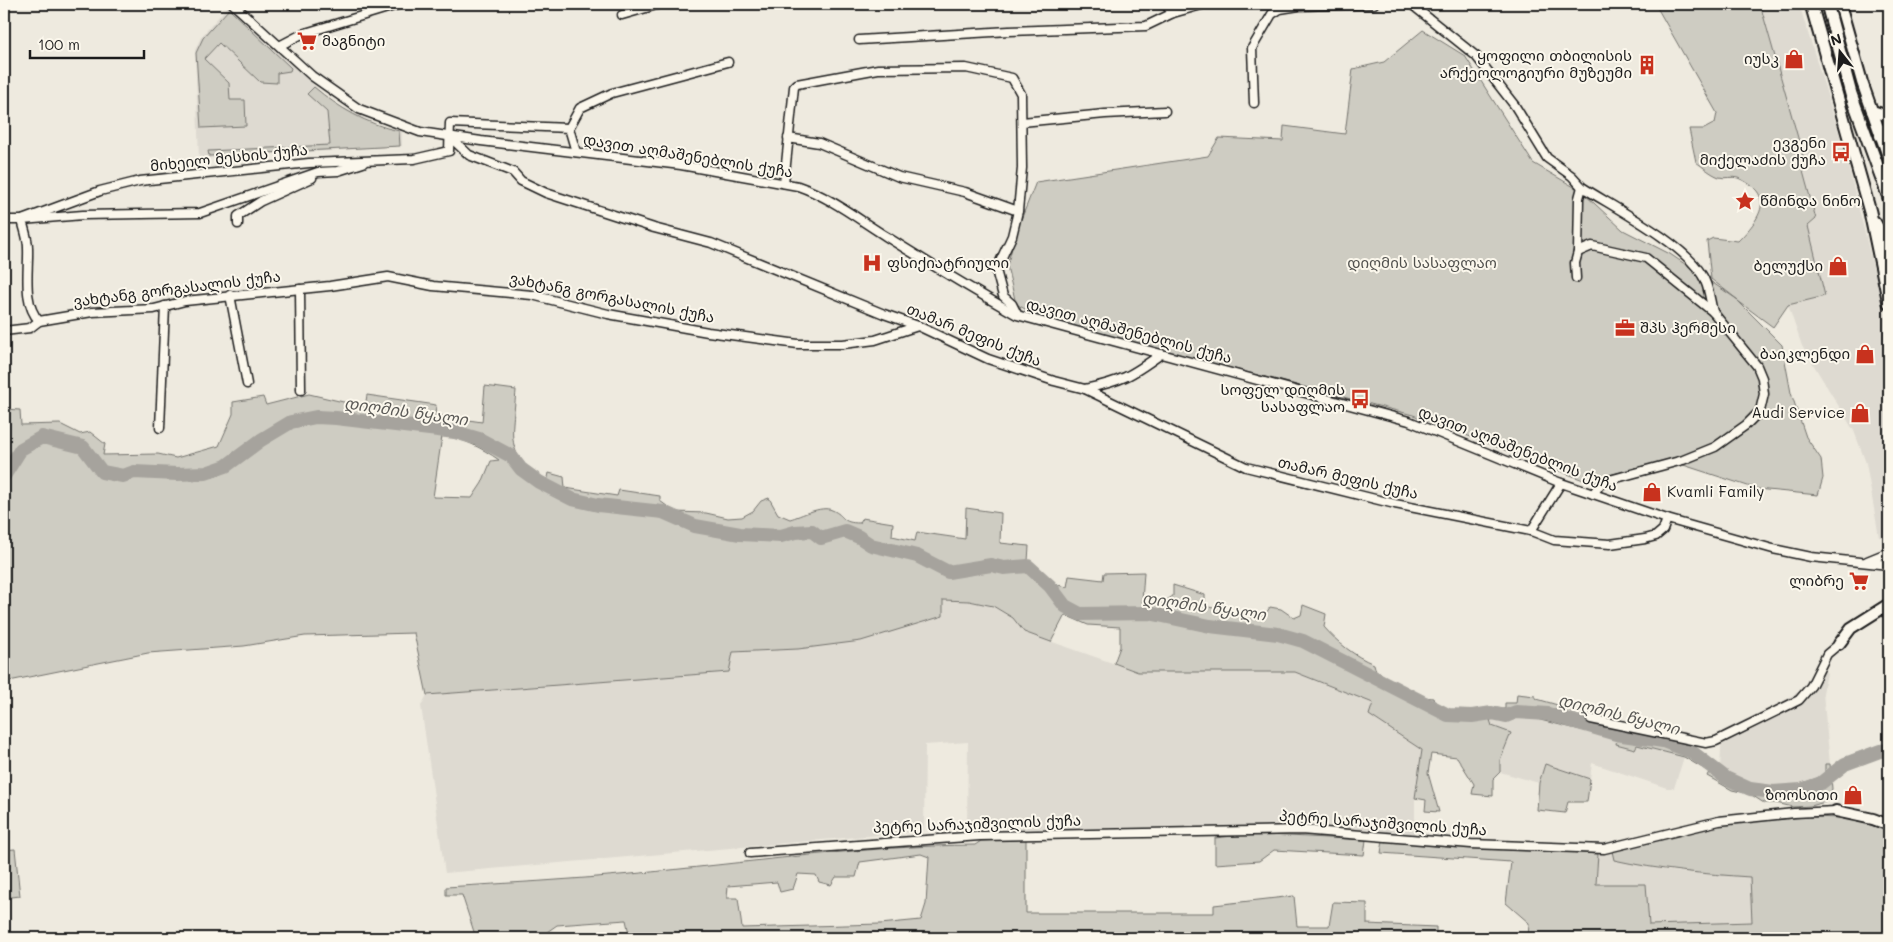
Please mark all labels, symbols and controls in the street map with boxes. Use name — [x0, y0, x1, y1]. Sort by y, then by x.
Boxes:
scale bar — [30, 28, 144, 60]
north arrow — [1816, 28, 1866, 78]
text: N — [1828, 28, 1844, 50]
supermarket icon: მაგნიტი — [296, 30, 318, 52]
place label: მაგნიტი — [322, 30, 385, 50]
text: 100 m — [38, 34, 80, 54]
place label: ყოფილი თბილისის არქეოლოგიური მუზეუმი — [1440, 45, 1632, 82]
place label: იუსკ — [1744, 48, 1779, 68]
shop icon: იუსკ — [1783, 48, 1805, 70]
building icon: ყოფილი თბილისის არქეოლოგიური მუზეუმი — [1636, 54, 1658, 76]
street label: დავით აღმაშენებლის ქუჩა — [582, 129, 794, 181]
place label: ევგენი მიქელაძის ქუჩა — [1700, 132, 1826, 169]
street label: მიხეილ მესხის ქუჩა — [149, 139, 309, 175]
bus stop icon: ევგენი მიქელაძის ქუჩა — [1830, 141, 1852, 163]
place icon: წმინდა ნინო — [1734, 190, 1756, 212]
place label: წმინდა ნინო — [1760, 190, 1861, 210]
hospital icon: ფსიქიატრიული — [861, 252, 883, 274]
place label: ფსიქიატრიული — [887, 252, 1009, 272]
park label: დიღმის სასაფლაო — [1347, 252, 1497, 272]
place label: ბელუქსი — [1753, 255, 1823, 275]
shop icon: ბელუქსი — [1827, 255, 1849, 277]
street label: ვახტანგ გორგასალის ქუჩა — [72, 265, 282, 311]
street label: ვახტანგ გორგასალის ქუჩა — [508, 267, 716, 327]
street label: დავით აღმაშენებლის ქუჩა — [1024, 293, 1234, 367]
street label: თამარ მეფის ქუჩა — [904, 298, 1045, 370]
office icon: შპს ჰერმესი — [1614, 317, 1636, 339]
place label: შპს ჰერმესი — [1640, 317, 1736, 337]
place label: ბაიკლენდი — [1760, 343, 1850, 363]
shop icon: ბაიკლენდი — [1854, 343, 1876, 365]
place label: სოფელ დიღმის სასაფლაო — [1220, 379, 1345, 416]
bus stop icon: სოფელ დიღმის სასაფლაო — [1349, 388, 1371, 410]
water label: დიღმის წყალი — [343, 391, 470, 430]
street label: დავით აღმაშენებლის ქუჩა — [1416, 401, 1621, 495]
place label: Audi Service — [1752, 402, 1845, 422]
shop icon: Audi Service — [1849, 402, 1871, 424]
street label: თამარ მეფის ქუჩა — [1276, 451, 1420, 503]
shop icon: Kvamli Family — [1641, 481, 1663, 503]
place label: Kvamli Family — [1667, 481, 1765, 501]
place label: ლიბრე — [1789, 570, 1844, 590]
supermarket icon: ლიბრე — [1848, 570, 1870, 592]
water label: დიღმის წყალი — [1141, 586, 1268, 625]
water label: დიღმის წყალი — [1556, 688, 1683, 739]
place label: ზოოსითი — [1765, 784, 1838, 804]
shop icon: ზოოსითი — [1842, 784, 1864, 806]
street label: პეტრე სარაჯიშვილის ქუჩა — [1279, 805, 1488, 839]
street label: პეტრე სარაჯიშვილის ქუჩა — [873, 809, 1081, 837]

